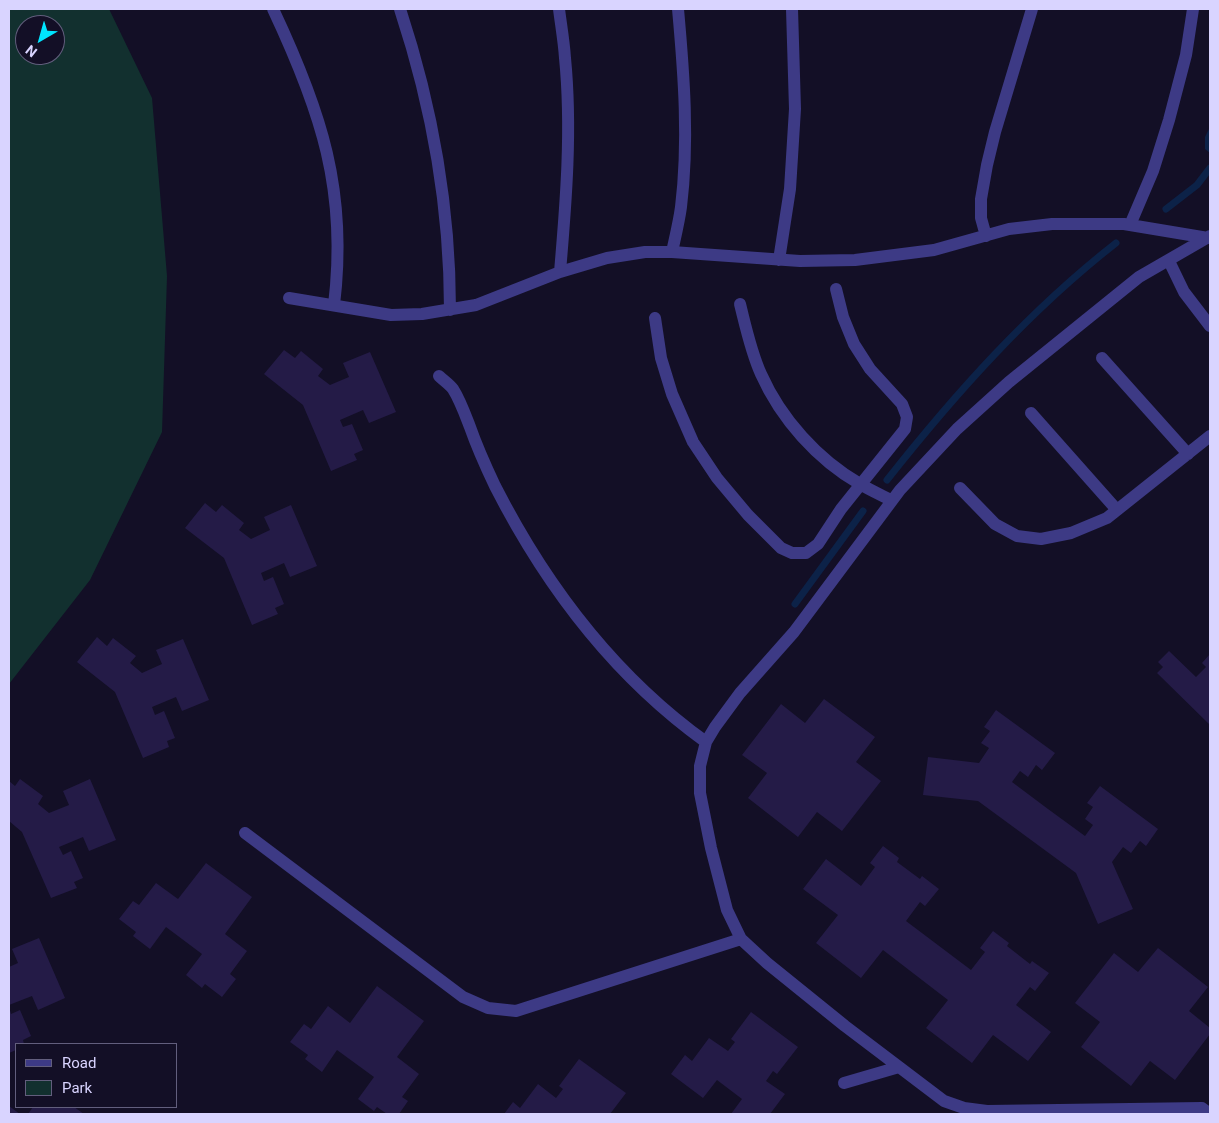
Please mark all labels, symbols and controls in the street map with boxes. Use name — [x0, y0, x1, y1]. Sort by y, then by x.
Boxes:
north arrow — [15, 15, 65, 65]
text: N — [23, 42, 40, 60]
legend — [15, 1043, 178, 1108]
text: Road — [62, 1054, 96, 1072]
text: Park — [62, 1079, 92, 1097]

